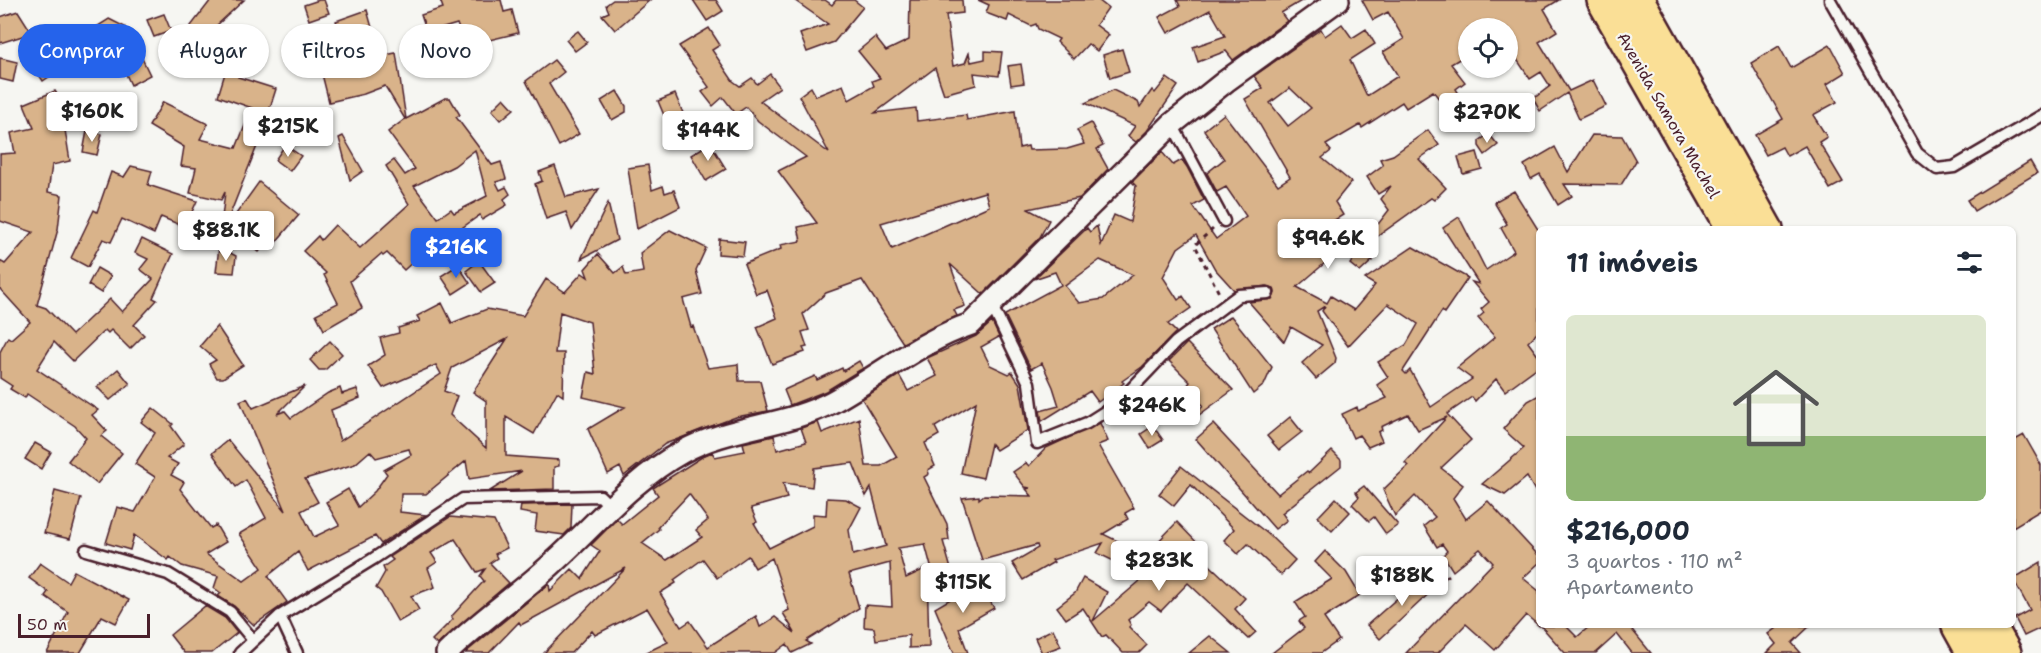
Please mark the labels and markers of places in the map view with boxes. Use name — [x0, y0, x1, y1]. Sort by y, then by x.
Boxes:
pin: $160K — [50, 92, 134, 143]
pin: $270K — [1445, 93, 1529, 144]
pin: $215K — [246, 107, 330, 158]
pin: $144K — [666, 111, 750, 162]
pin: $88.1K — [177, 211, 275, 262]
pin: $94.6K — [1279, 219, 1377, 270]
pin: $216K — [414, 228, 498, 279]
pin: $246K — [1110, 386, 1194, 437]
pin: $283K — [1117, 541, 1201, 592]
pin: $188K — [1360, 556, 1444, 607]
pin: $115K — [921, 563, 1005, 614]

